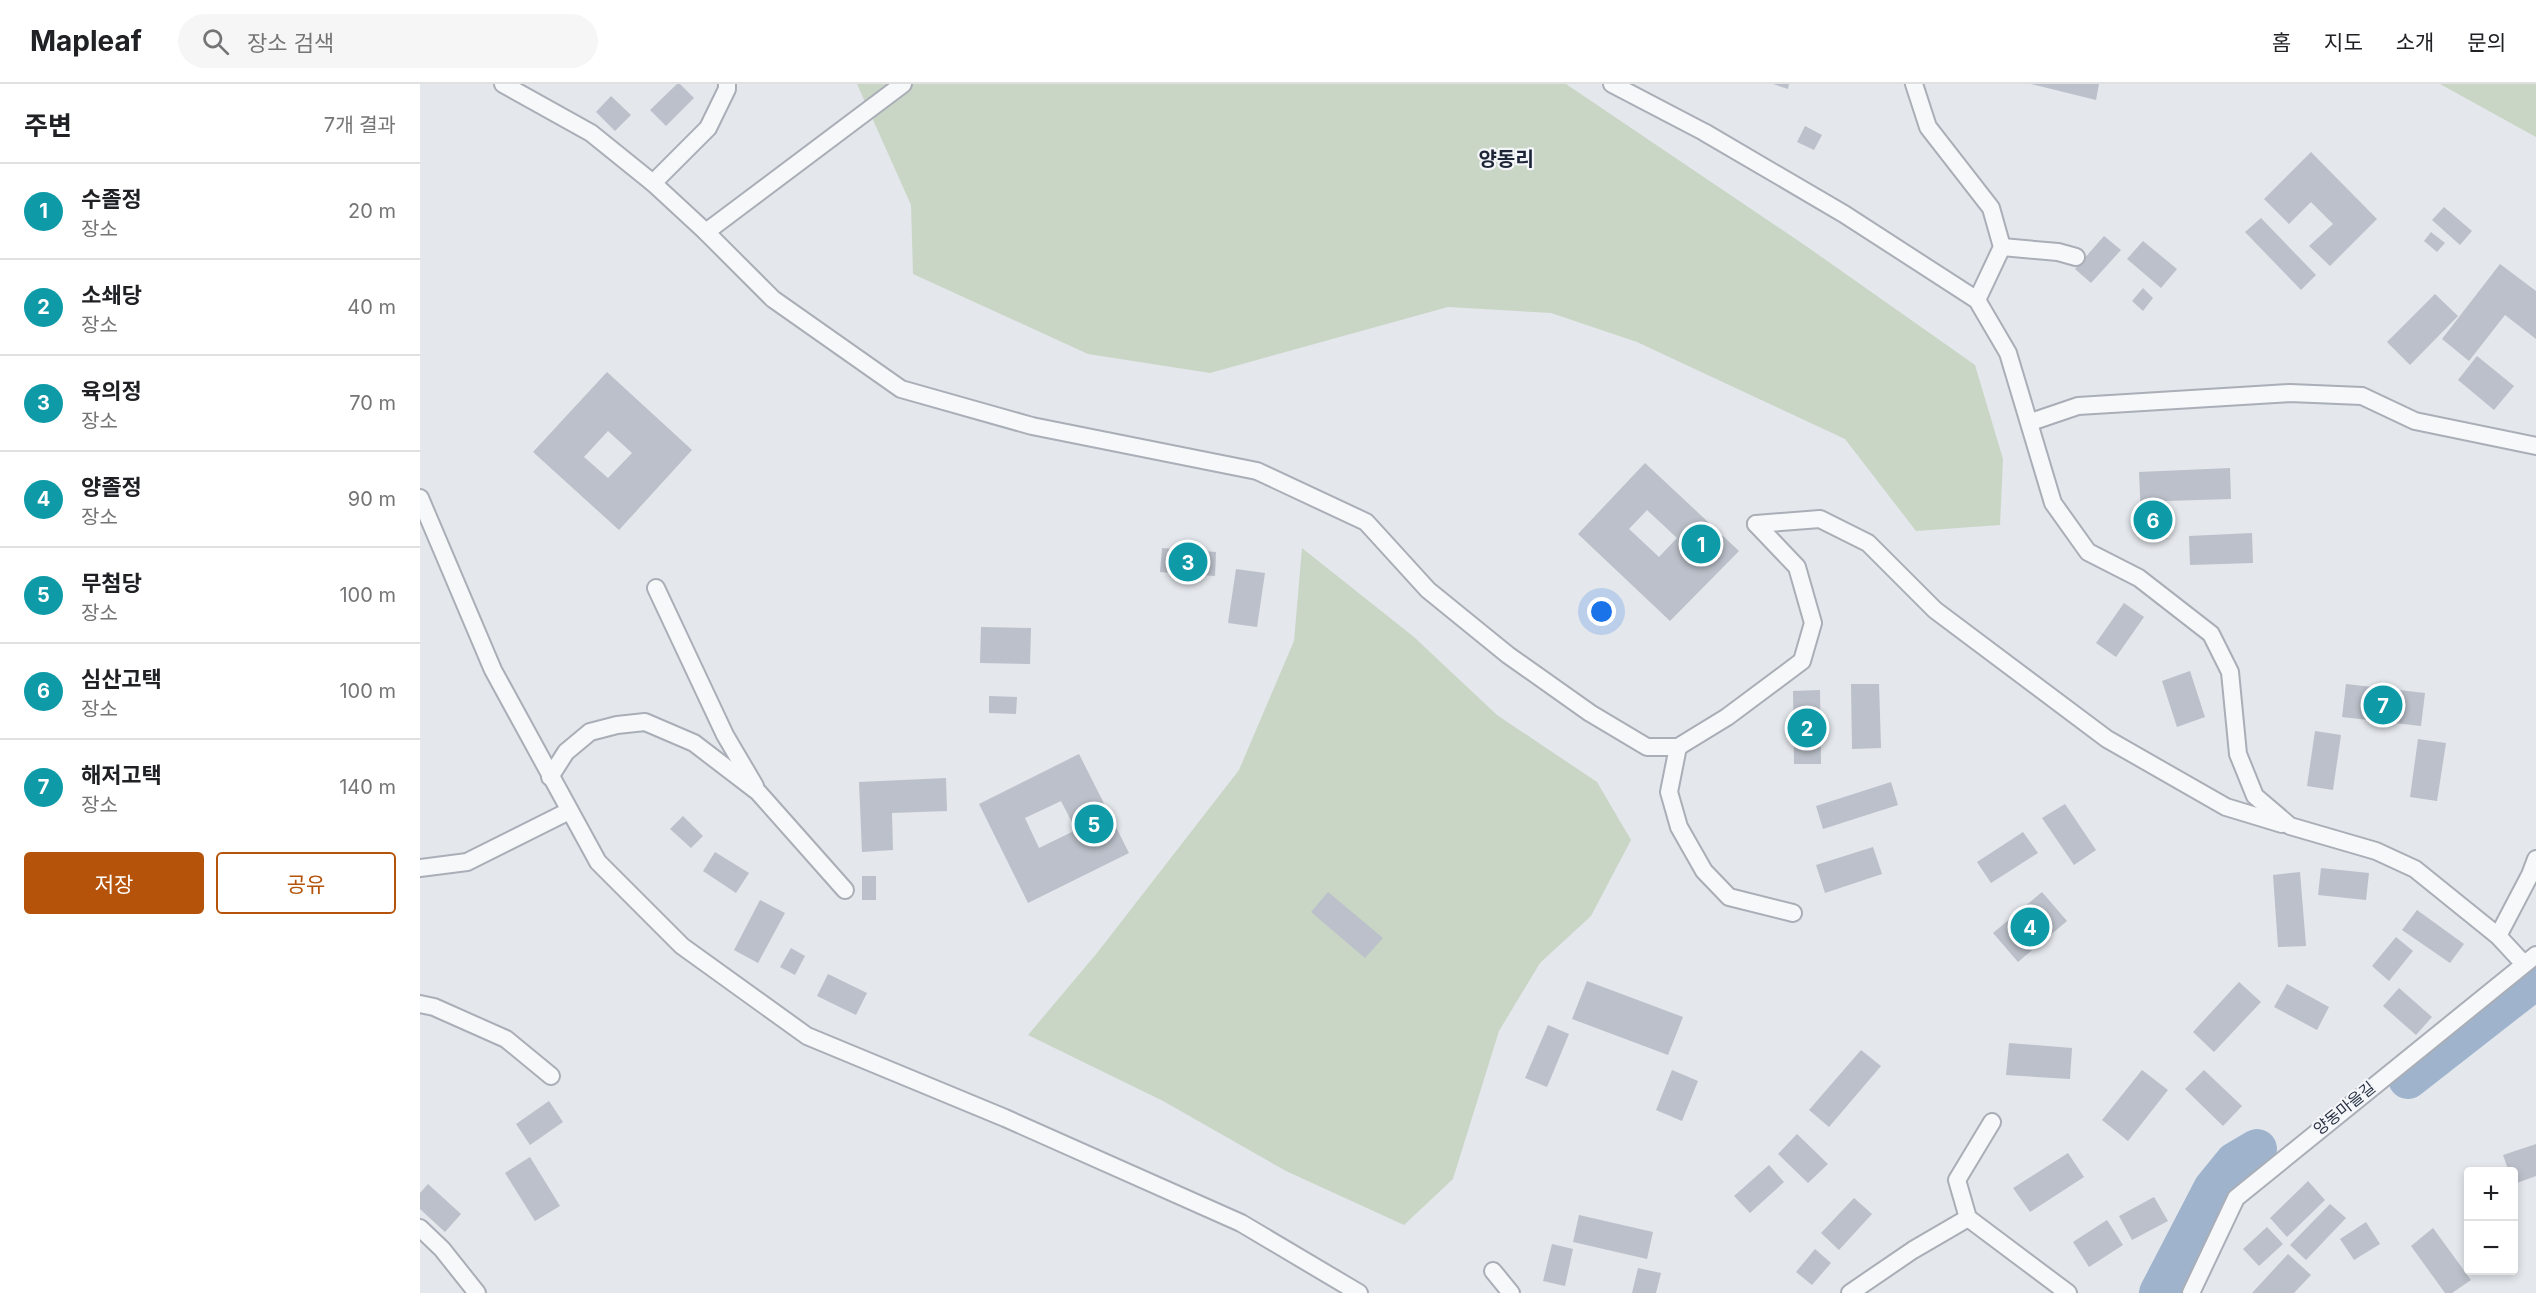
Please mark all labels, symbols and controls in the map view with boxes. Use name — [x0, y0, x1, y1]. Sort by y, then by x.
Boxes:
search box — [178, 14, 598, 68]
text: Mapleaf — [30, 24, 142, 58]
icon: search — [199, 25, 232, 58]
text: 장소 검색 — [247, 30, 334, 56]
text: 홈 — [2272, 30, 2291, 55]
text: 지도 — [2324, 30, 2363, 55]
text: 소개 — [2396, 30, 2434, 55]
text: 문의 — [2467, 30, 2506, 55]
text: 주변 — [24, 110, 72, 141]
text: 7개 결과 — [324, 113, 396, 137]
district label: 양동리 — [1478, 147, 1534, 171]
text: 수졸정 — [81, 186, 142, 212]
text: 1 — [39, 199, 48, 223]
text: 20 m — [348, 199, 396, 223]
text: 장소 — [81, 217, 118, 241]
text: 소쇄당 — [81, 282, 142, 308]
text: 2 — [37, 295, 50, 319]
text: 40 m — [347, 295, 396, 319]
text: 장소 — [81, 313, 118, 337]
text: 육의정 — [81, 378, 142, 404]
text: 3 — [37, 391, 50, 415]
text: 70 m — [349, 391, 396, 415]
text: 장소 — [81, 409, 118, 433]
text: 양졸정 — [81, 474, 142, 500]
text: 4 — [37, 487, 50, 511]
text: 90 m — [348, 487, 396, 511]
pin: 6 — [2134, 498, 2172, 542]
text: 장소 — [81, 505, 118, 529]
pin: 1 — [1682, 522, 1720, 566]
pin: 3 — [1168, 540, 1208, 584]
text: 무첨당 — [81, 570, 142, 596]
text: 5 — [37, 583, 50, 607]
text: 100 m — [339, 583, 396, 607]
your location — [1587, 597, 1616, 626]
text: 장소 — [81, 601, 118, 625]
text: 심산고택 — [81, 666, 162, 692]
text: 6 — [37, 679, 50, 703]
text: 100 m — [339, 679, 396, 703]
pin: 7 — [2364, 682, 2402, 728]
text: 장소 — [81, 697, 118, 721]
pin: 2 — [1788, 706, 1826, 750]
text: 해저고택 — [81, 762, 162, 788]
text: 7 — [38, 775, 49, 799]
text: 140 m — [339, 775, 396, 799]
text: 장소 — [81, 793, 118, 817]
pin: 5 — [1074, 802, 1114, 846]
button: 저장 — [24, 852, 204, 914]
button: 공유 — [216, 852, 396, 914]
pin: 4 — [2010, 904, 2050, 950]
street label: 양동마을길 — [2309, 1077, 2379, 1139]
map controls — [2464, 1167, 2518, 1275]
button: + — [2464, 1167, 2518, 1221]
button: − — [2464, 1221, 2518, 1275]

